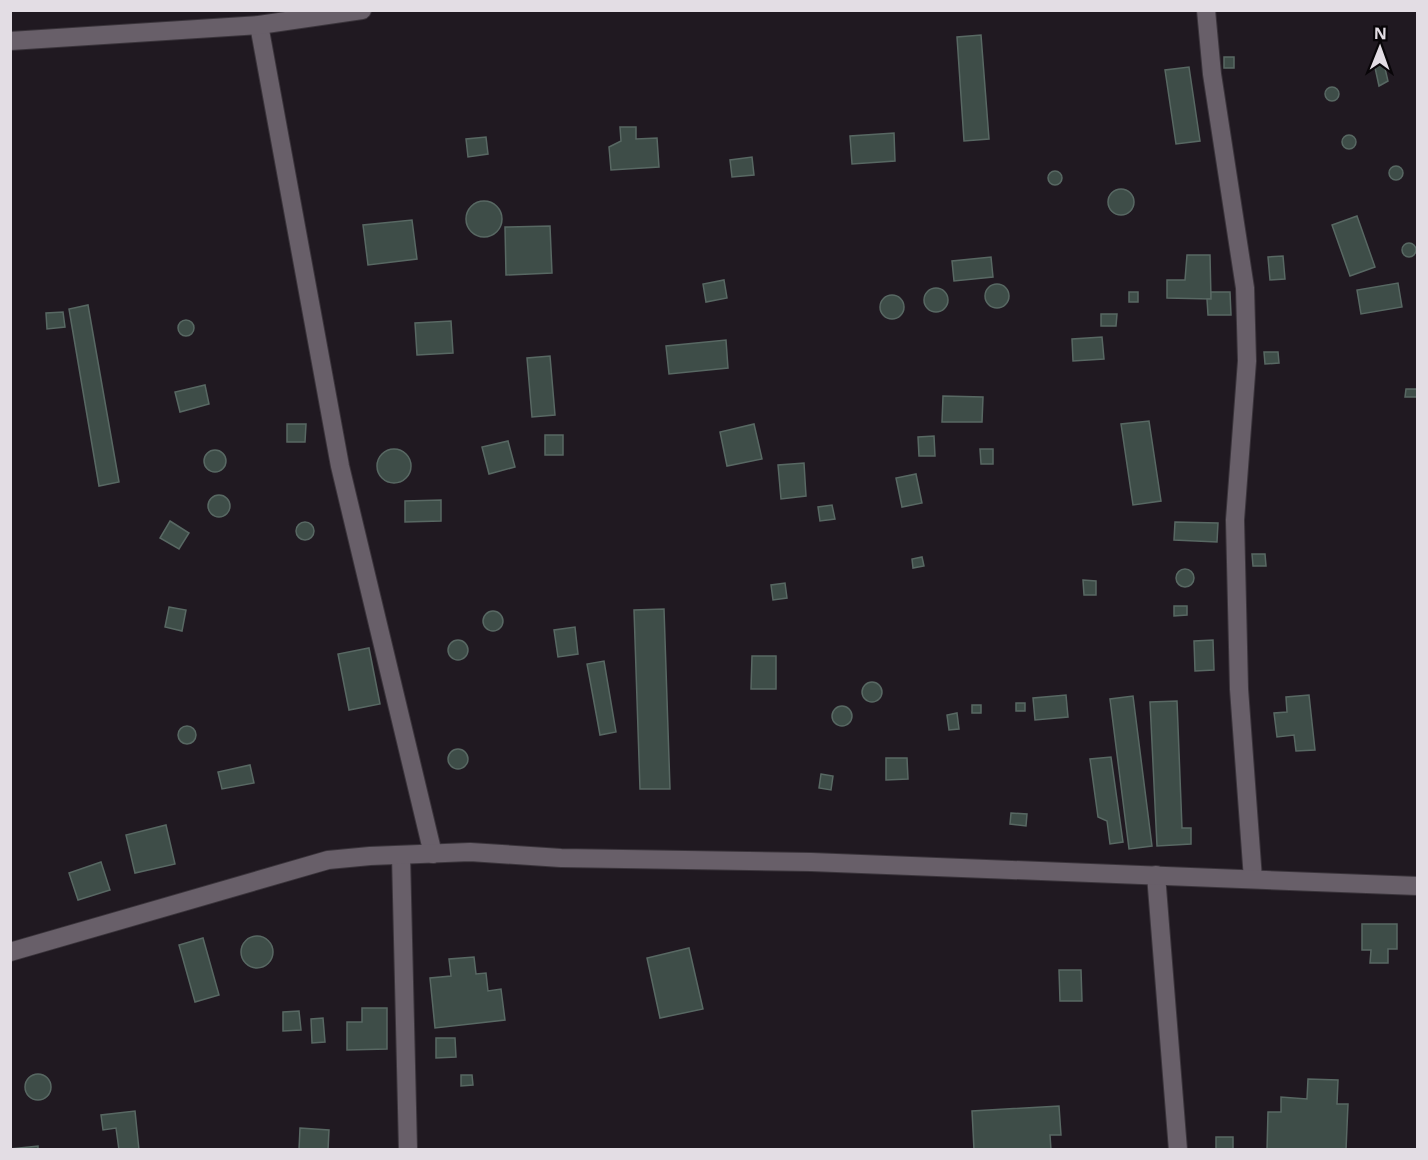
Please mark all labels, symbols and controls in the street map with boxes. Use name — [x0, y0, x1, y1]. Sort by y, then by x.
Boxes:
north arrow — [1350, 18, 1410, 78]
text: N — [1374, 22, 1387, 44]

